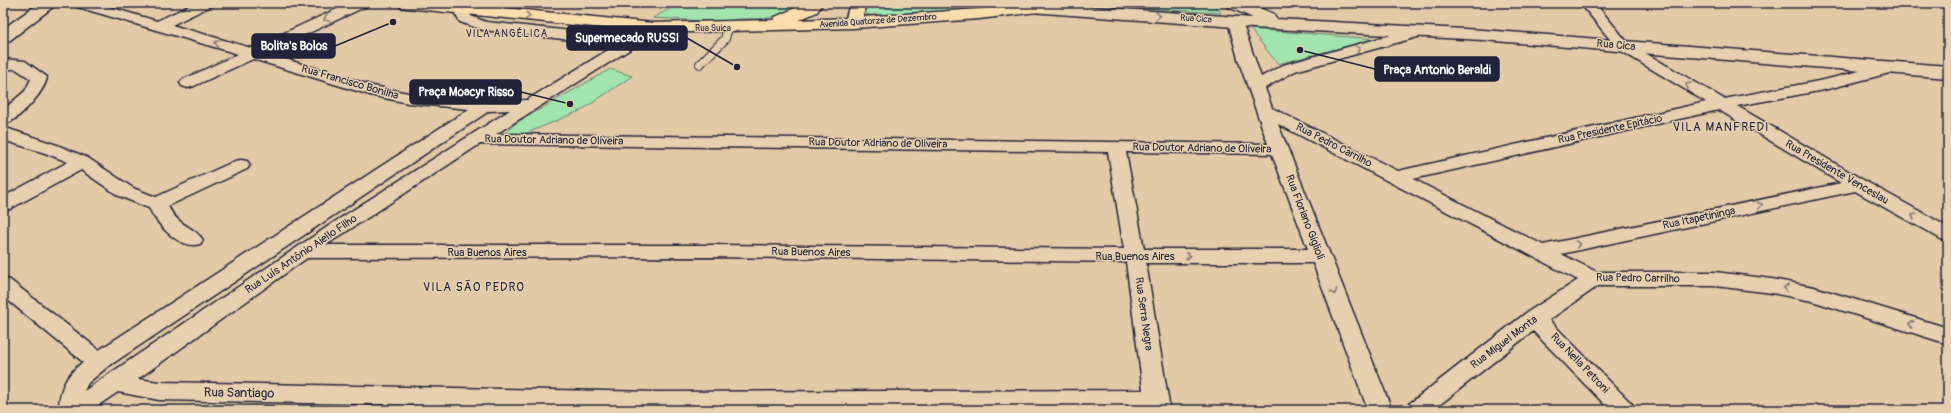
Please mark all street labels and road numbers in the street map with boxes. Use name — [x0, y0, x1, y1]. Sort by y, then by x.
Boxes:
street label: Avenida Quatorze de Dezembro — [819, 11, 937, 31]
street label: Rua Cica — [1180, 12, 1212, 26]
street label: Rua Suiça — [695, 23, 731, 34]
street label: Rua Cica — [1596, 37, 1636, 53]
street label: Rua Francisco Bonilha — [300, 62, 400, 102]
street label: Rua Presidente Epitácio — [1557, 112, 1663, 146]
street label: Rua Pedro Carrilho — [1294, 120, 1374, 170]
street label: Rua Doutor Adriano de Oliveira — [484, 132, 624, 148]
street label: Rua Doutor Adriano de Oliveira — [808, 135, 948, 151]
street label: Rua Presidente Venceslau — [1783, 137, 1891, 207]
street label: Rua Doutor Adriano de Oliveira — [1132, 140, 1272, 156]
street label: Rua Floriano Giglioli — [1283, 173, 1327, 261]
street label: Rua Itapetininga — [1662, 204, 1736, 232]
street label: Rua Luís Antônio Aiello Filho — [243, 212, 359, 296]
street label: Rua Buenos Aires — [771, 245, 851, 259]
street label: Rua Buenos Aires — [447, 246, 527, 259]
street label: Rua Buenos Aires — [1095, 250, 1175, 263]
street label: Rua Pedro Carrilho — [1596, 271, 1680, 285]
street label: Rua Serra Negra — [1132, 276, 1156, 352]
street label: Rua Miguel Monta — [1468, 313, 1540, 371]
street label: Rua Nella Petroni — [1548, 330, 1612, 396]
street label: Rua Santiago — [204, 384, 274, 402]

